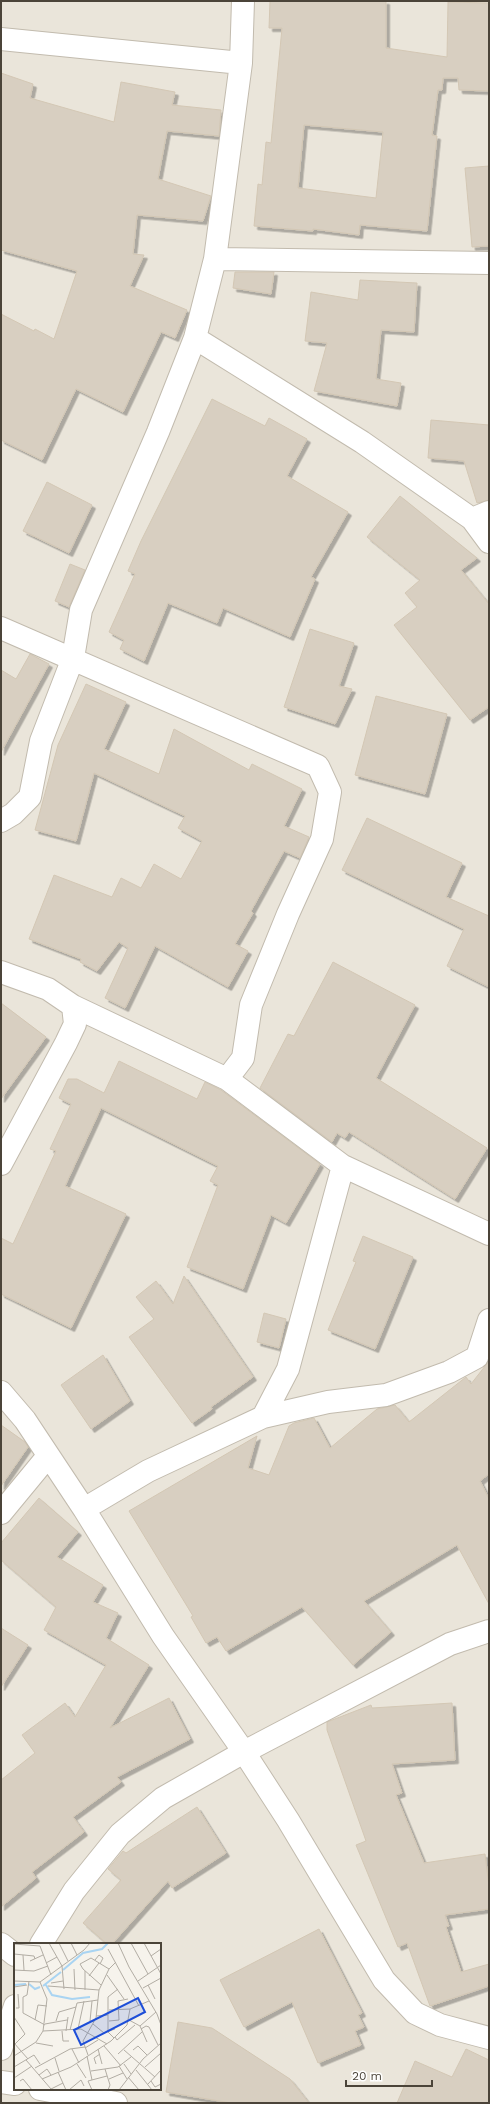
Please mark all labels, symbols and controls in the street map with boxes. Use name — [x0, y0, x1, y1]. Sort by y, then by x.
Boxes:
inset map — [14, 1943, 161, 2090]
scale bar — [346, 2062, 432, 2088]
text: 20 m — [352, 2069, 382, 2083]

